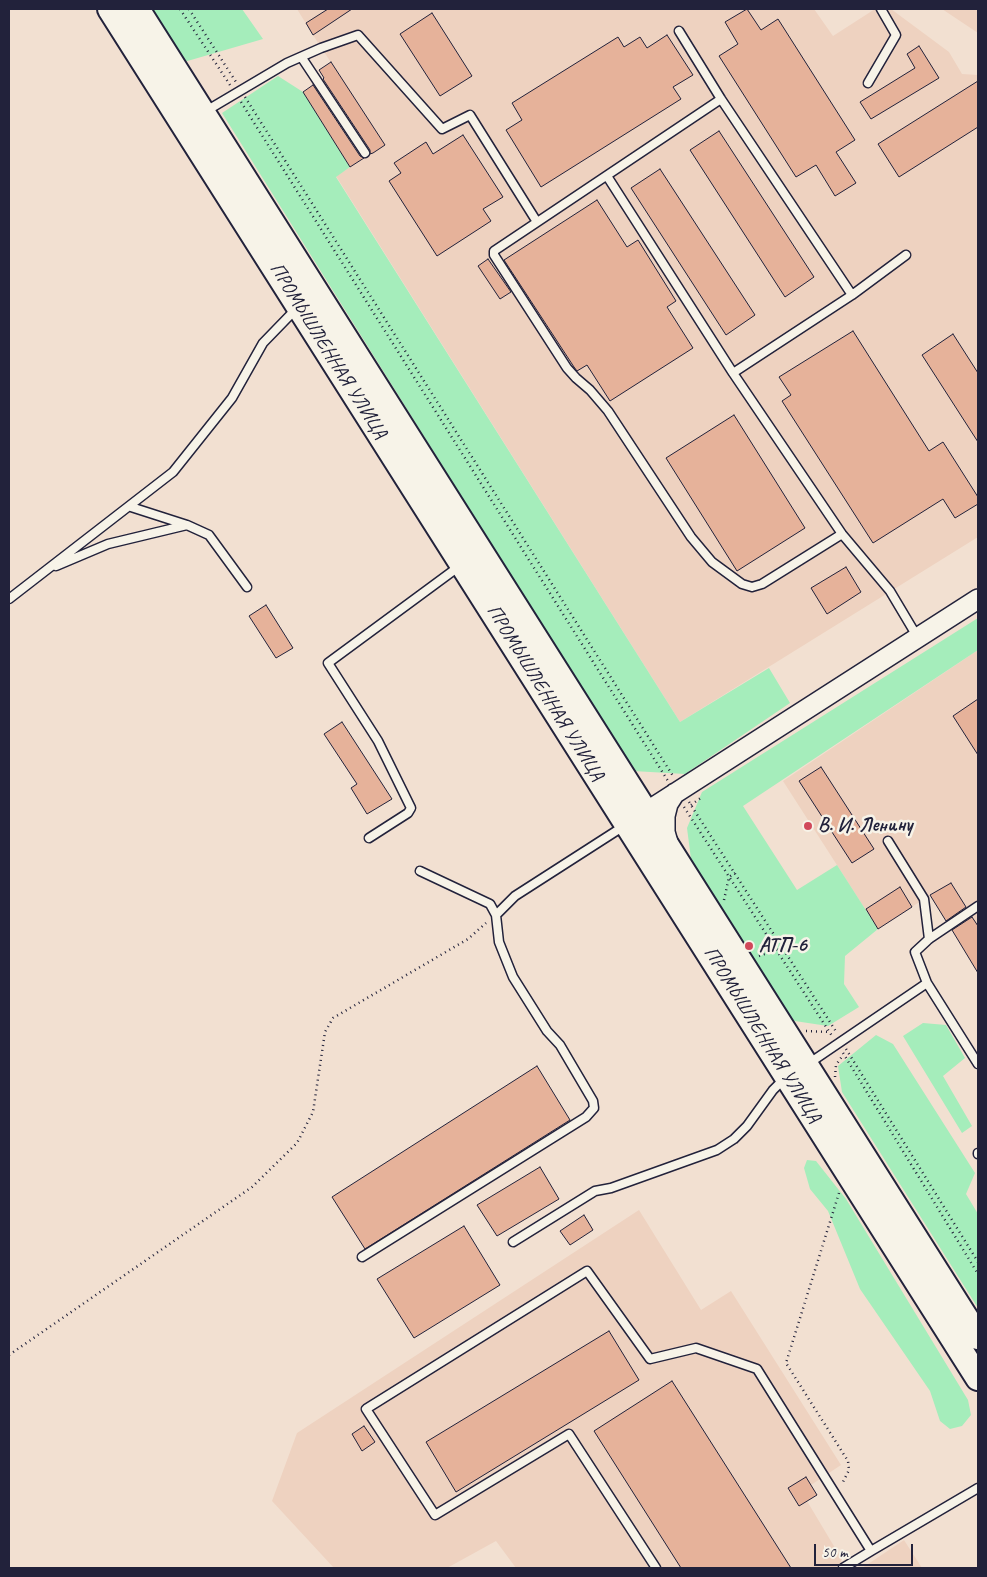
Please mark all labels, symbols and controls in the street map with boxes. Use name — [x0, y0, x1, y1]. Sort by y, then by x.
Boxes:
street label: ПРОМЫШЛЕННАЯ УЛИЦА — [264, 258, 392, 444]
street label: ПРОМЫШЛЕННАЯ УЛИЦА — [481, 600, 609, 786]
place label: В. И. Ленину — [818, 814, 912, 838]
marker: В. И. Ленину — [802, 820, 814, 832]
place label: АТП-6 — [759, 934, 807, 958]
marker: АТП-6 — [743, 940, 755, 952]
street label: ПРОМЫШЛЕННАЯ УЛИЦА — [698, 942, 826, 1128]
scale bar — [817, 1534, 916, 1566]
text: 50 m — [822, 1543, 848, 1562]

